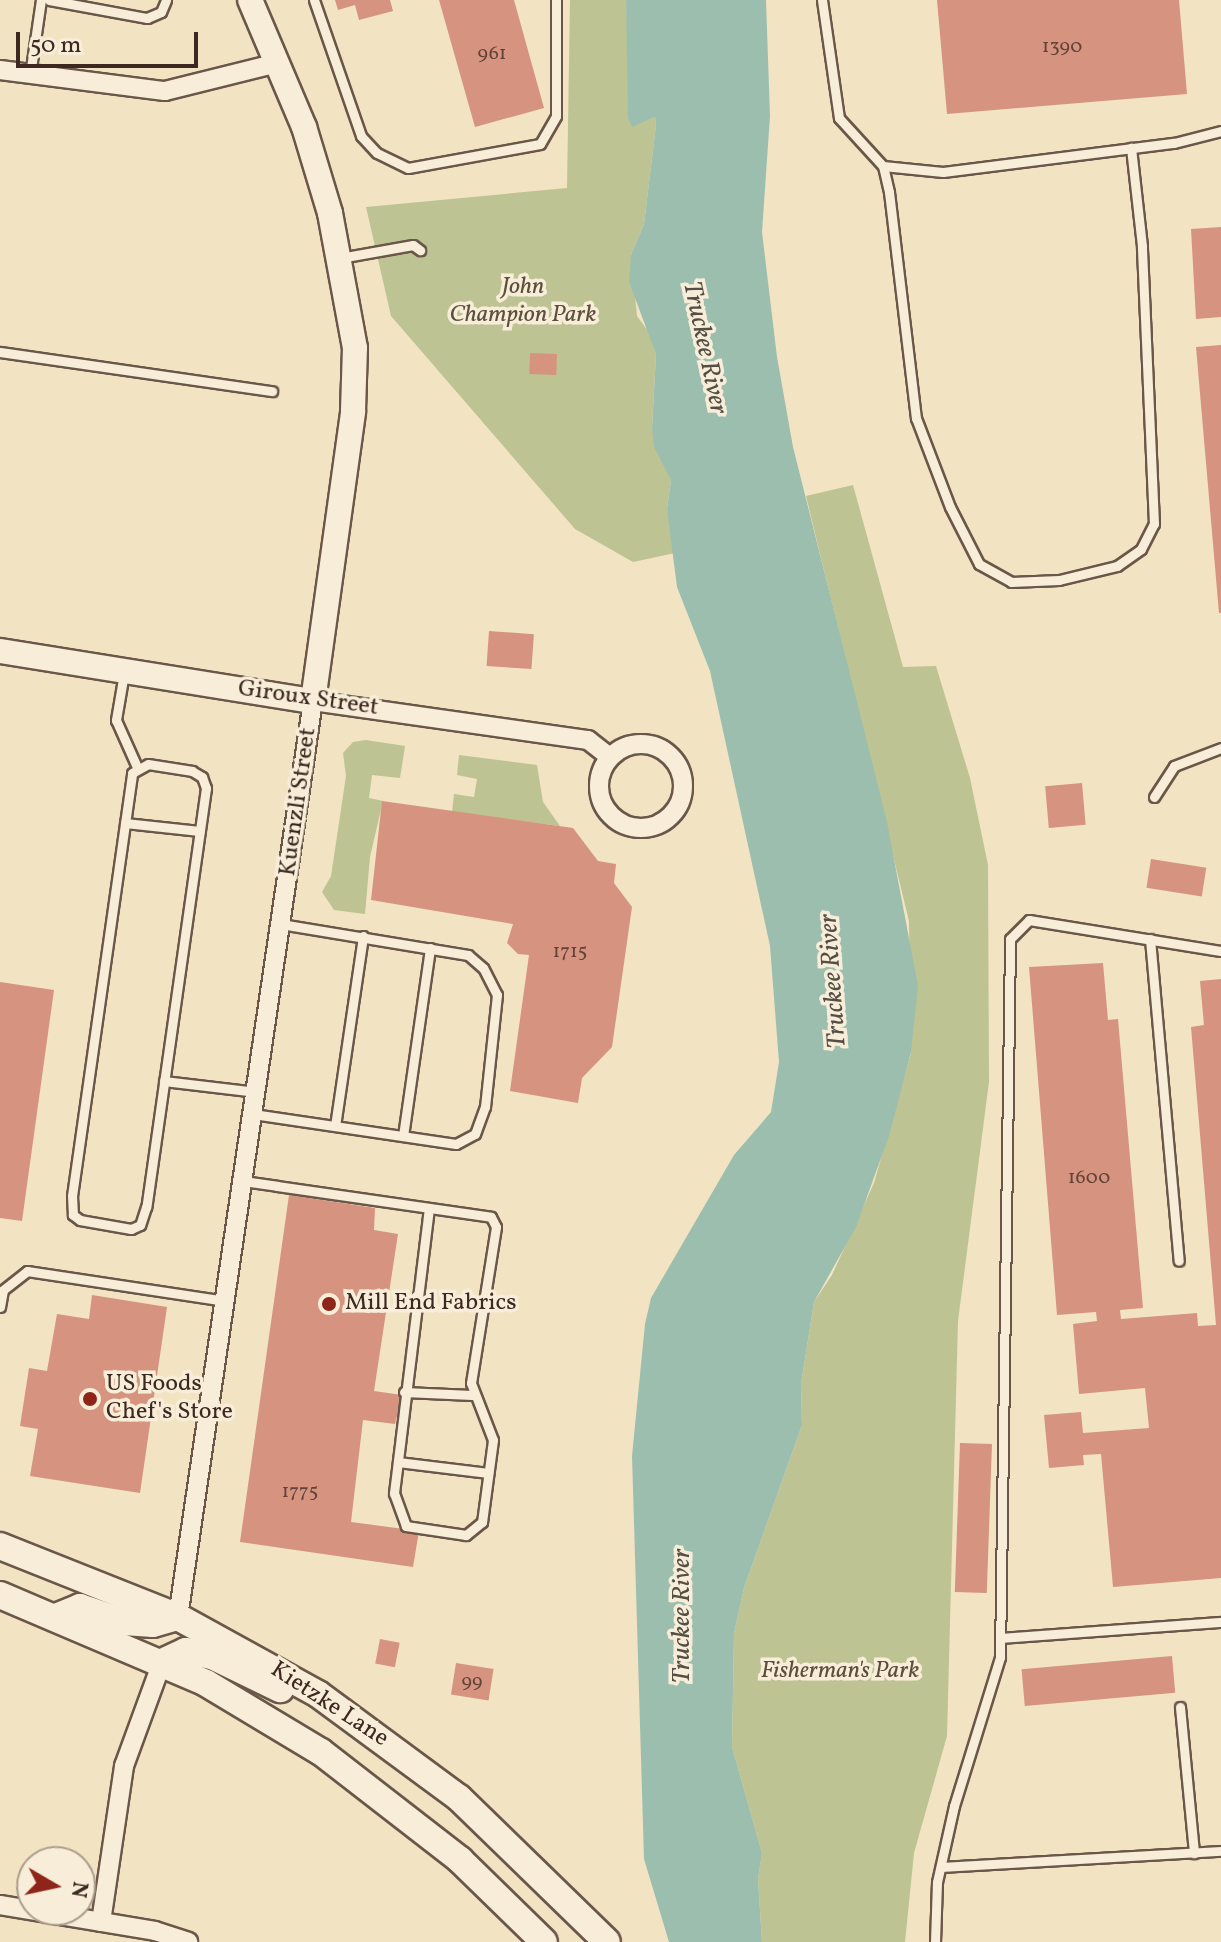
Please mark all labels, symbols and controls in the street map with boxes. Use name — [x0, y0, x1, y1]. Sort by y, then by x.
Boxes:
scale bar — [20, 16, 202, 66]
text: 50 m — [30, 29, 82, 63]
house number: 1390 — [1042, 35, 1082, 59]
house number: 961 — [477, 42, 507, 66]
park label: John Champion Park — [450, 274, 596, 330]
water label: Truckee River — [675, 279, 733, 417]
street label: Giroux Street — [236, 675, 380, 723]
street label: Kuenzli Street — [274, 726, 324, 878]
water label: Truckee River — [814, 913, 854, 1049]
house number: 1715 — [553, 940, 587, 964]
house number: 1600 — [1068, 1166, 1110, 1190]
place label: Mill End Fabrics — [345, 1290, 516, 1318]
marker: Mill End Fabrics — [320, 1295, 338, 1313]
place label: US Foods Chef's Store — [106, 1371, 233, 1427]
marker: US Foods Chef's Store — [81, 1390, 99, 1408]
house number: 1775 — [282, 1480, 318, 1504]
water label: Truckee River — [667, 1548, 699, 1684]
street label: Kietzke Lane — [264, 1656, 394, 1754]
park label: Fisherman's Park — [761, 1658, 919, 1686]
house number: 99 — [462, 1670, 482, 1694]
north arrow — [16, 1846, 96, 1926]
text: N — [62, 1879, 95, 1900]

